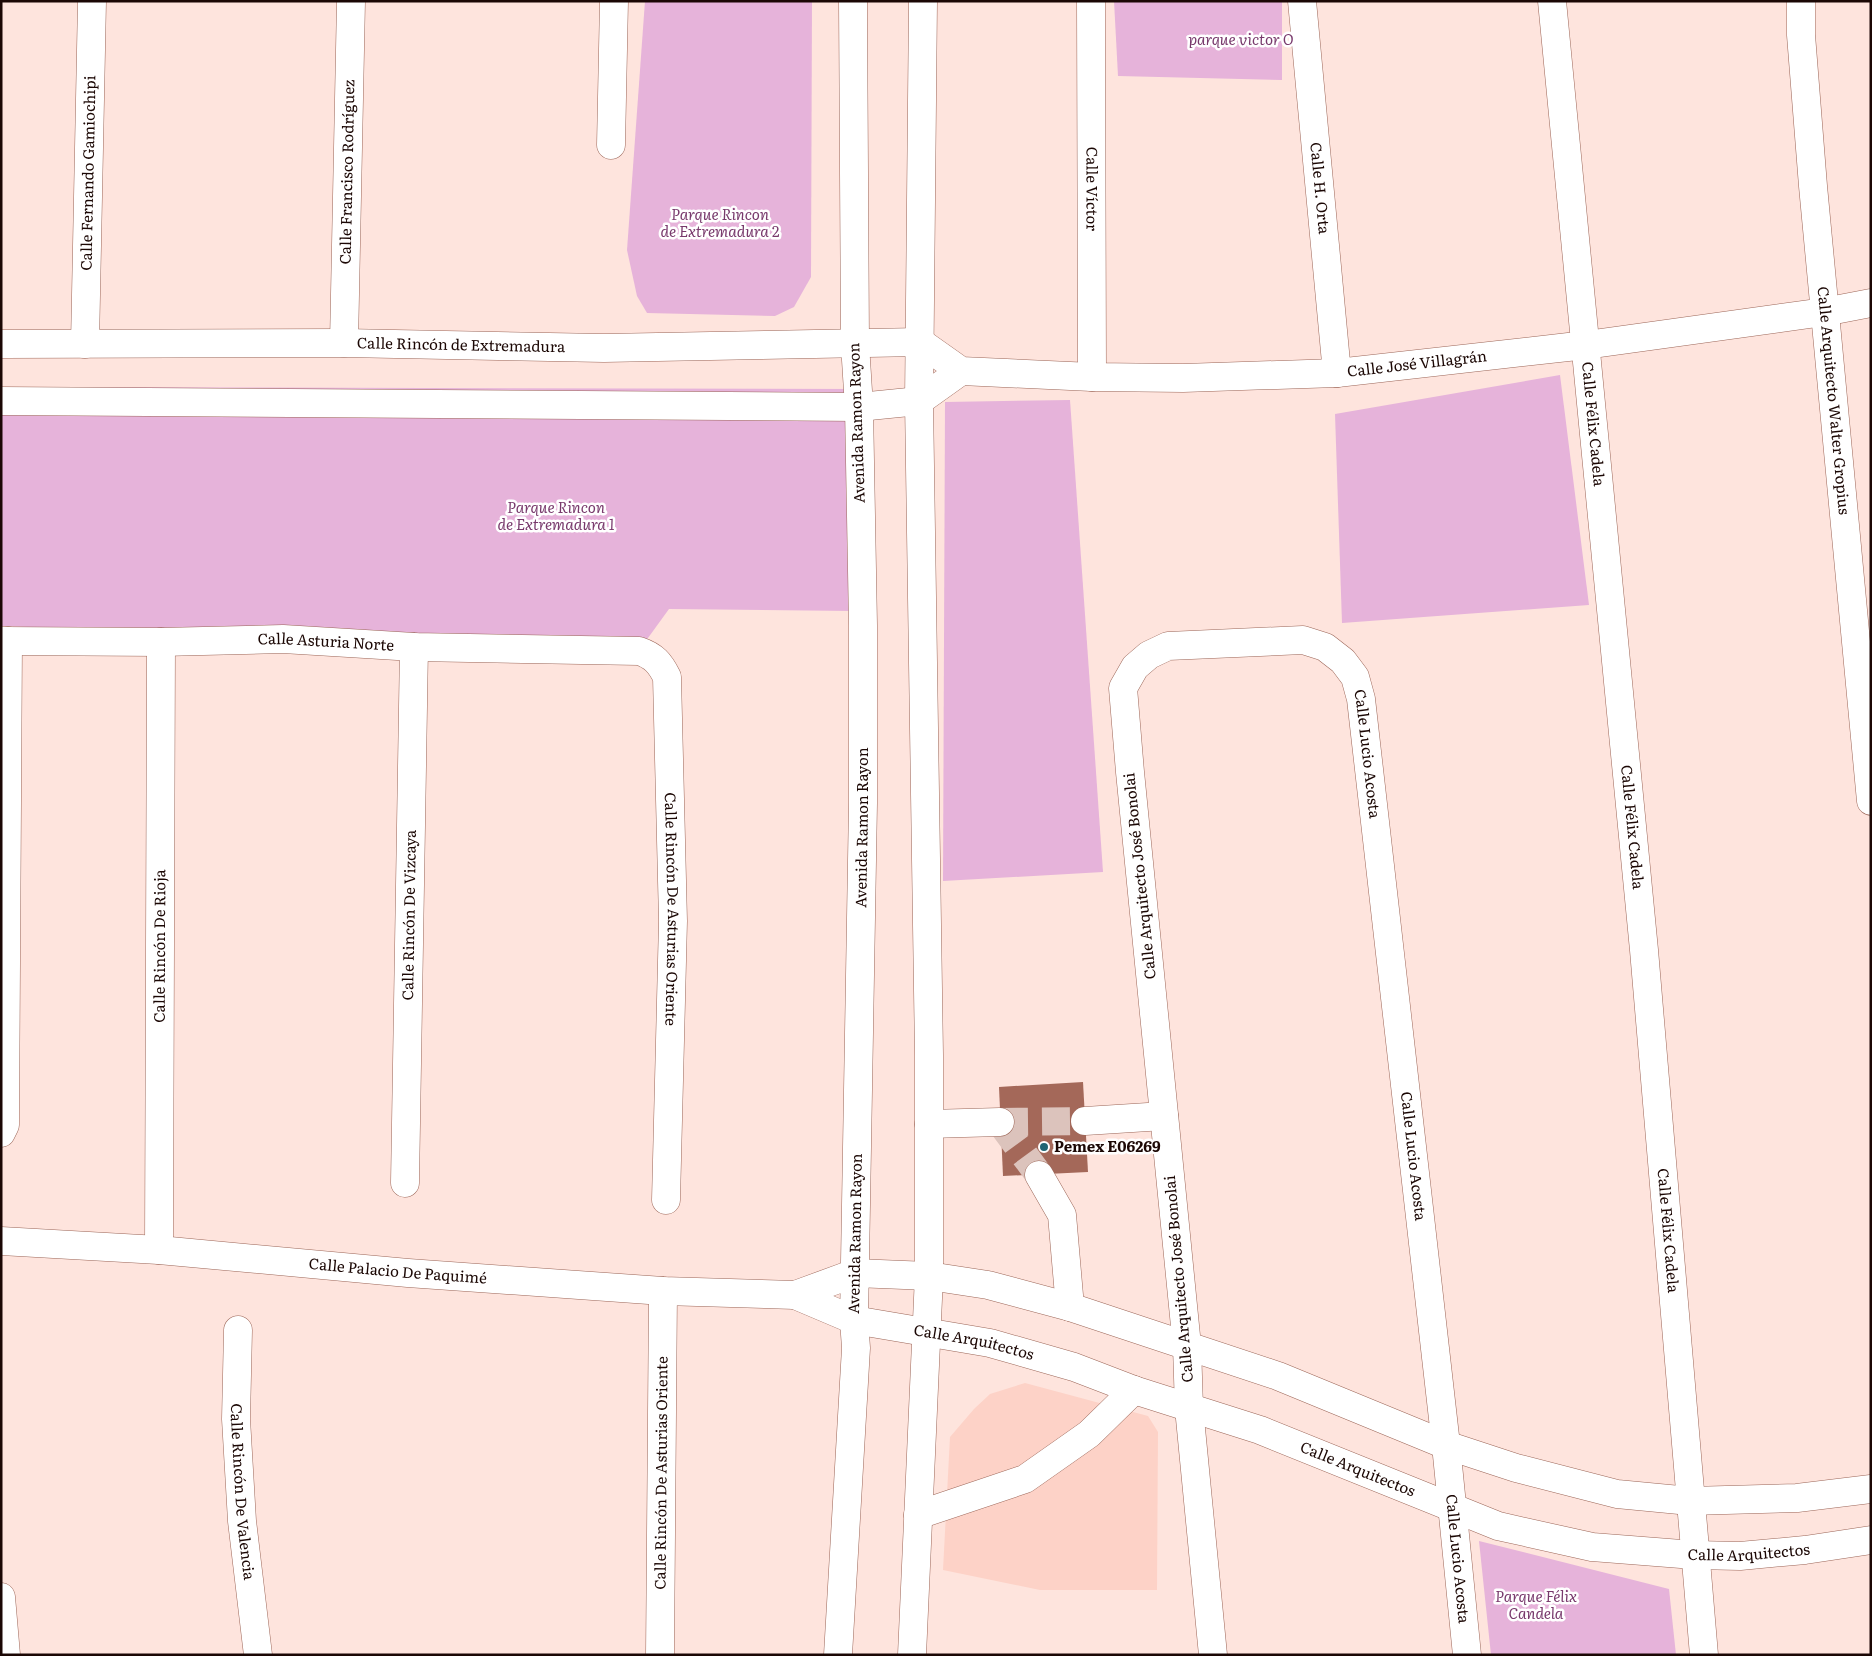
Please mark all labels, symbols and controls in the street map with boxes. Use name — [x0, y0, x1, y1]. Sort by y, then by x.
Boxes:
park label: parque victor O — [1188, 27, 1294, 50]
street label: Calle Fernando Gamiochipi — [73, 75, 100, 271]
street label: Calle Francisco Rodríguez — [333, 79, 359, 265]
street label: Calle H. Orta — [1305, 141, 1337, 236]
street label: Calle Víctor — [1081, 147, 1105, 231]
park label: Parque Rincon de Extremadura 2 — [661, 202, 780, 242]
street label: Calle Arquitecto Walter Gropius — [1813, 285, 1857, 516]
street label: Calle Rincón de Extremadura — [357, 330, 566, 357]
street label: Avenida Ramon Rayon — [841, 342, 870, 504]
street label: Calle José Villagrán — [1346, 343, 1488, 382]
street label: Calle Félix Cadela — [1577, 361, 1612, 488]
park label: Parque Rincon de Extremadura 1 — [498, 495, 615, 535]
street label: Calle Asturia Norte — [257, 626, 395, 656]
street label: Calle Lucio Acosta — [1349, 686, 1388, 820]
street label: Avenida Ramon Rayon — [848, 747, 873, 908]
street label: Calle Félix Cadela — [1616, 764, 1651, 891]
street label: Calle Arquitecto José Bonolai — [1116, 772, 1161, 981]
street label: Calle Rincón De Asturias Oriente — [660, 792, 686, 1026]
street label: Calle Rincón De Vizcaya — [395, 829, 421, 1001]
street label: Calle Rincón De Rioja — [147, 868, 170, 1023]
street label: Calle Lucio Acosta — [1396, 1090, 1433, 1223]
place label: Pemex E06269 — [1054, 1134, 1161, 1157]
marker: Pemex E06269 — [1038, 1141, 1050, 1153]
street label: Avenida Ramon Rayon — [841, 1153, 867, 1314]
street label: Calle Félix Cadela — [1653, 1167, 1686, 1295]
street label: Calle Arquitecto José Bonolai — [1157, 1175, 1198, 1384]
street label: Calle Palacio De Paquimé — [308, 1251, 488, 1289]
street label: Calle Arquitectos — [912, 1317, 1037, 1365]
street label: Calle Rincón De Asturias Oriente — [648, 1356, 672, 1590]
street label: Calle Rincón De Valencia — [226, 1403, 262, 1582]
street label: Calle Arquitectos — [1297, 1434, 1419, 1502]
street label: Calle Lucio Acosta — [1441, 1493, 1477, 1625]
street label: Calle Arquitectos — [1687, 1536, 1812, 1566]
park label: Parque Félix Candela — [1495, 1584, 1577, 1624]

